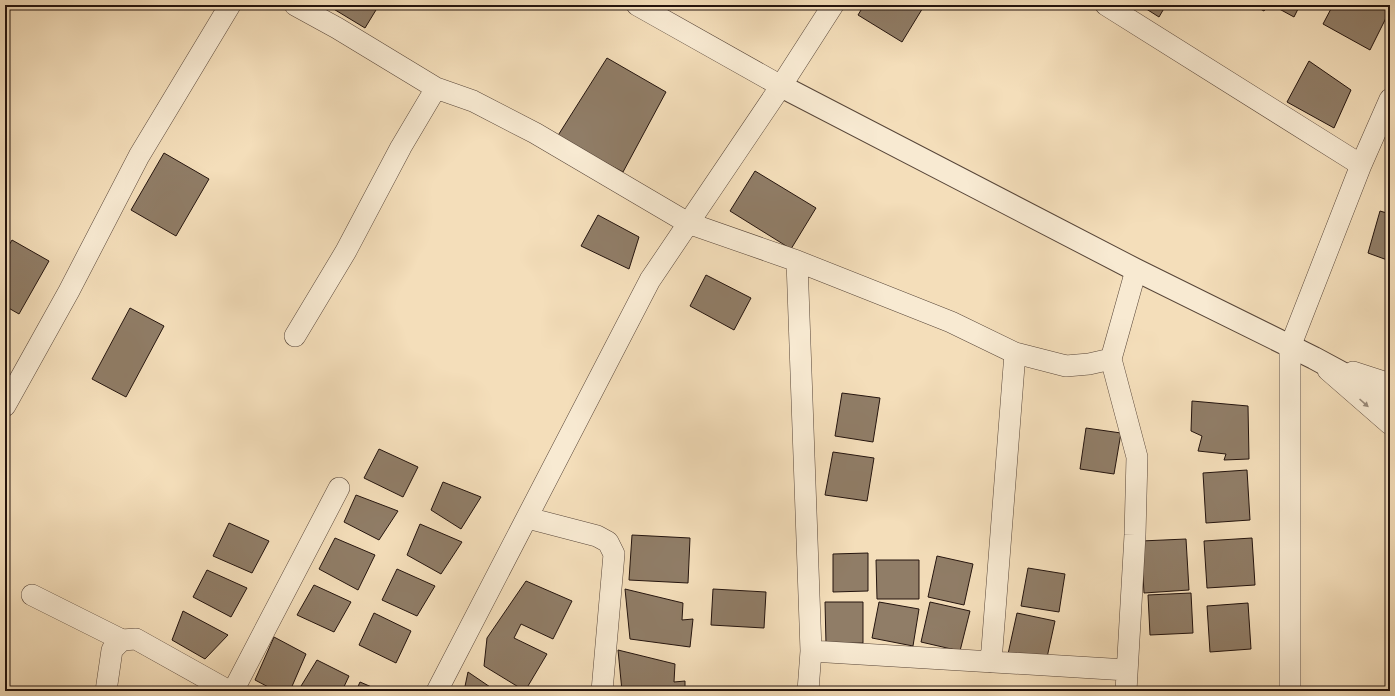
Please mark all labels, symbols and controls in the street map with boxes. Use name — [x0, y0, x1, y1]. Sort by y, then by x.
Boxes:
one-way arrow — [1359, 398, 1369, 407]

